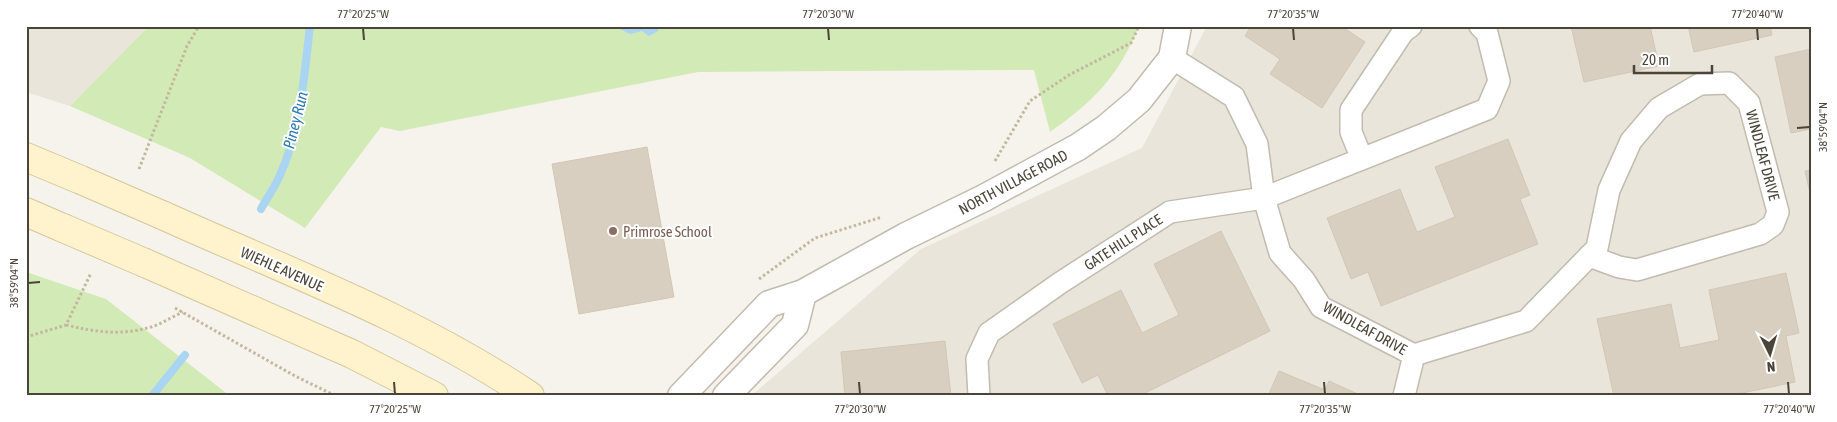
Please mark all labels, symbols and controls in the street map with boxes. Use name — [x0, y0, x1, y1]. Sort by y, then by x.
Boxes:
text: 77°20'25"W — [337, 7, 389, 21]
text: 77°20'30"W — [802, 7, 854, 21]
text: 77°20'35"W — [1267, 7, 1319, 21]
text: 77°20'40"W — [1731, 7, 1783, 21]
scale bar — [1634, 42, 1712, 74]
text: 20 m — [1642, 51, 1669, 68]
water label: Piney Run — [279, 89, 312, 151]
text: 38°59'04"N — [1816, 102, 1830, 152]
street label: WINDLEAF DRIVE — [1743, 108, 1783, 203]
street label: NORTH VILLAGE ROAD — [956, 146, 1070, 218]
street label: GATE HILL PLACE — [1081, 210, 1166, 274]
place label: Primrose School — [623, 223, 712, 240]
marker: Primrose School — [607, 225, 619, 237]
street label: WIEHLE AVENUE — [238, 243, 327, 295]
text: 38°59'04"N — [7, 258, 21, 308]
street label: WINDLEAF DRIVE — [1320, 298, 1410, 358]
north arrow — [1744, 330, 1794, 380]
text: N — [1766, 359, 1776, 375]
text: 77°20'25"W — [369, 402, 421, 416]
text: 77°20'30"W — [834, 402, 886, 416]
text: 77°20'35"W — [1299, 402, 1351, 416]
text: 77°20'40"W — [1763, 402, 1815, 416]

